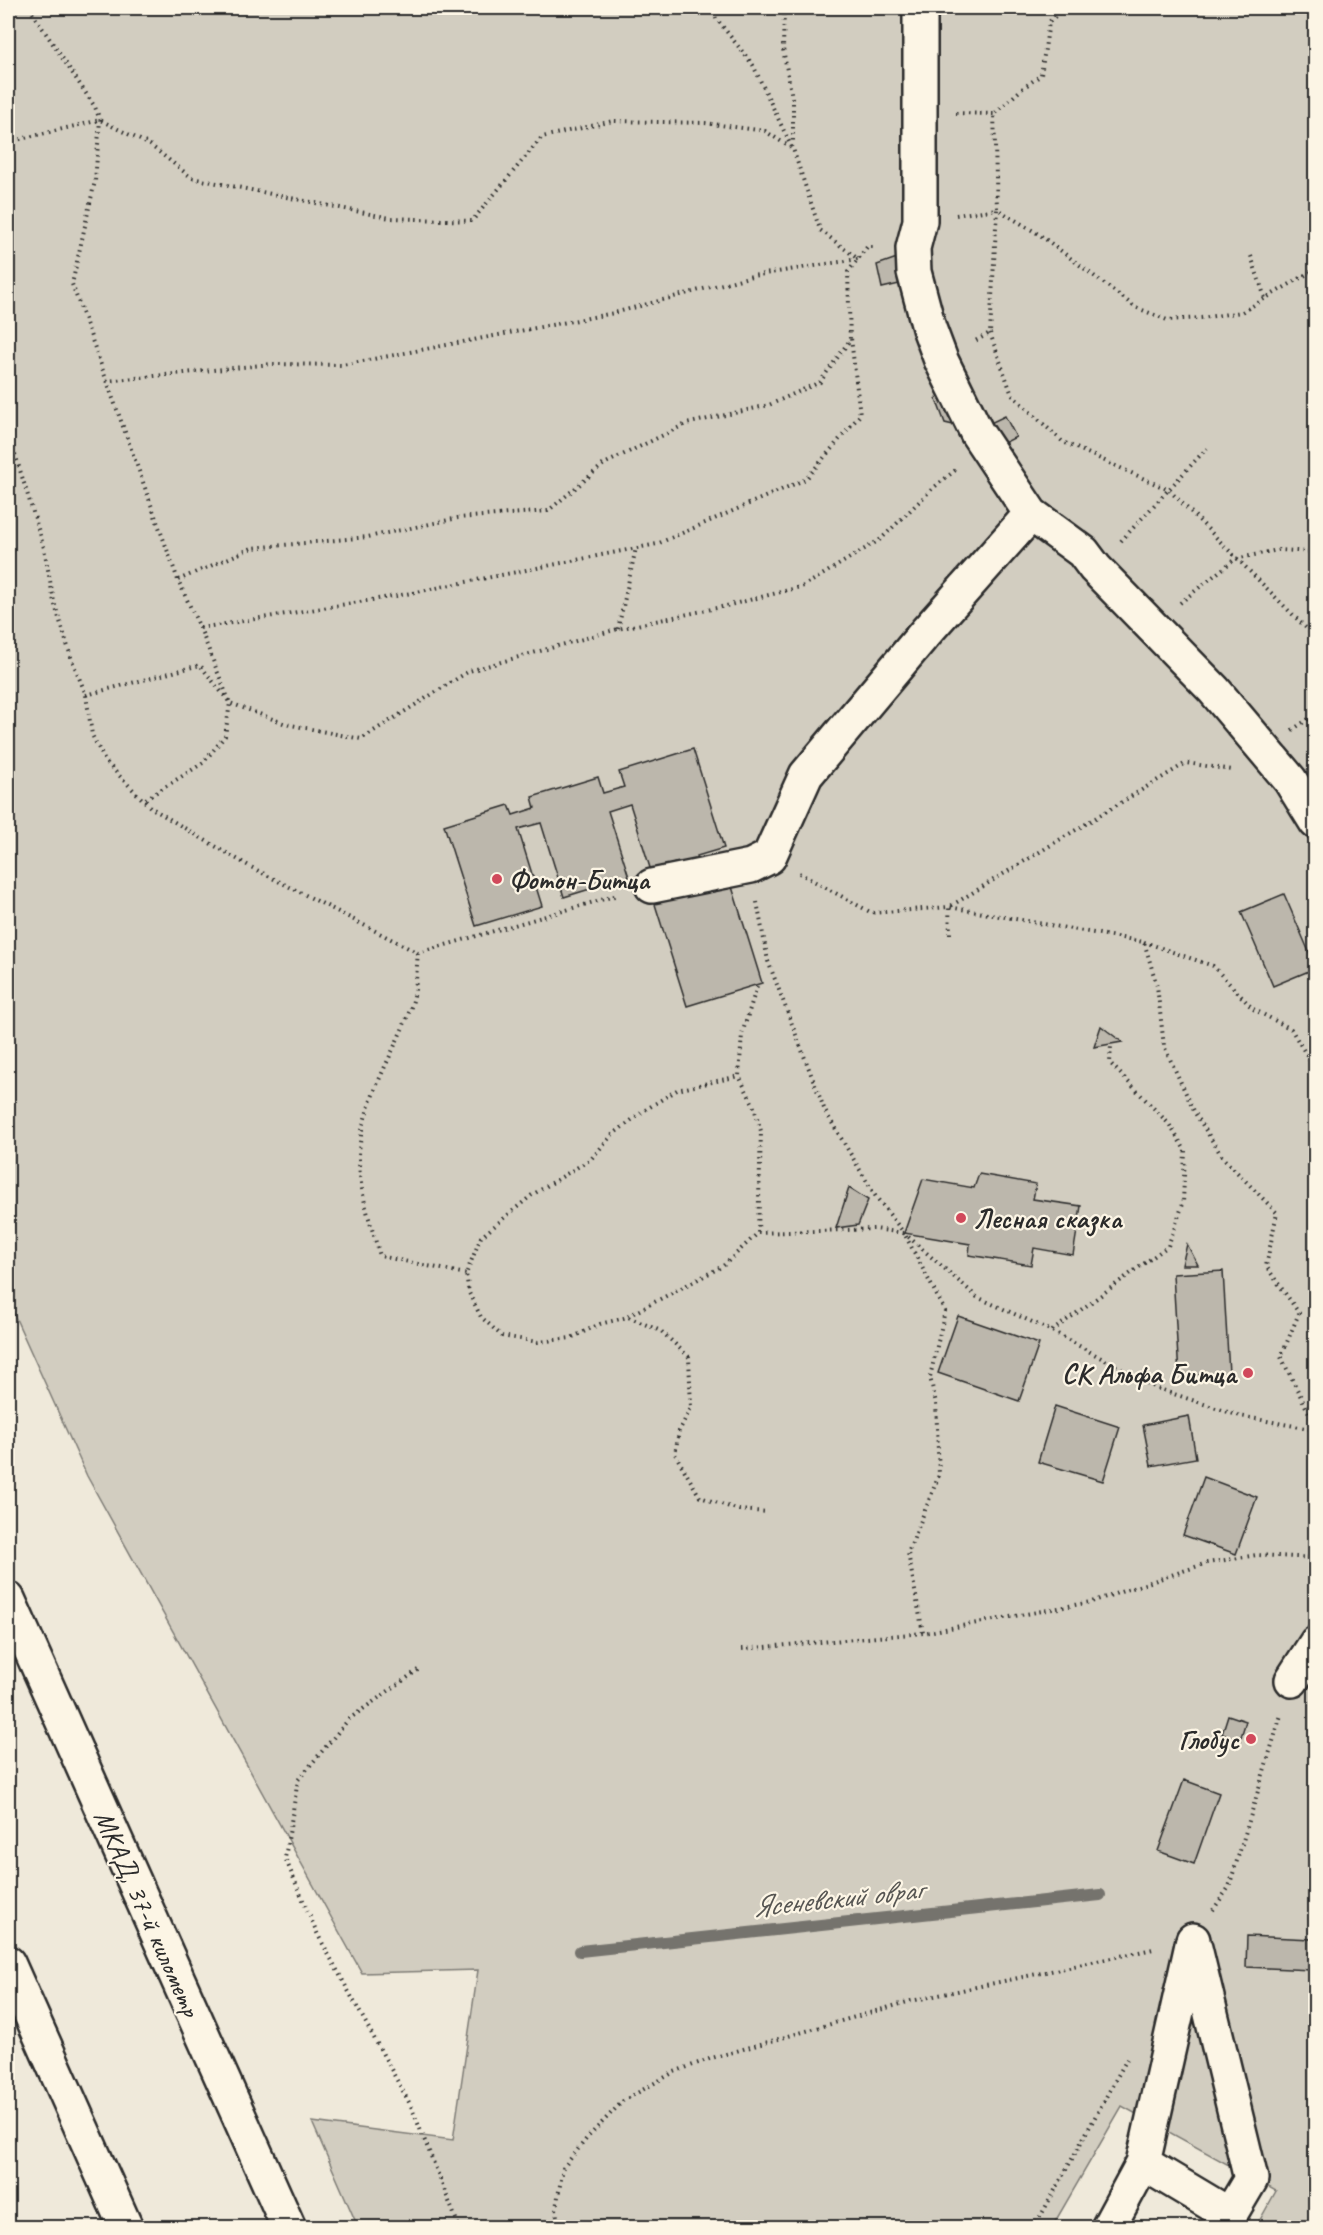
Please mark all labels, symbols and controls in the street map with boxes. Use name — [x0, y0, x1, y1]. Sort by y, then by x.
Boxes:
place label: Фотон-Битца — [509, 862, 651, 897]
marker: Фотон-Битца — [490, 872, 504, 886]
place label: Лесная сказка — [973, 1201, 1123, 1237]
marker: Лесная сказка — [954, 1211, 968, 1225]
place label: СК Альфа Битца — [1062, 1356, 1239, 1391]
marker: СК Альфа Битца — [1241, 1366, 1255, 1380]
place label: Глобус — [1179, 1722, 1240, 1758]
marker: Глобус — [1244, 1732, 1258, 1746]
street label: МКАД, 37-й километр — [86, 1805, 209, 2023]
water label: Ясеневский овраг — [750, 1869, 931, 1926]

